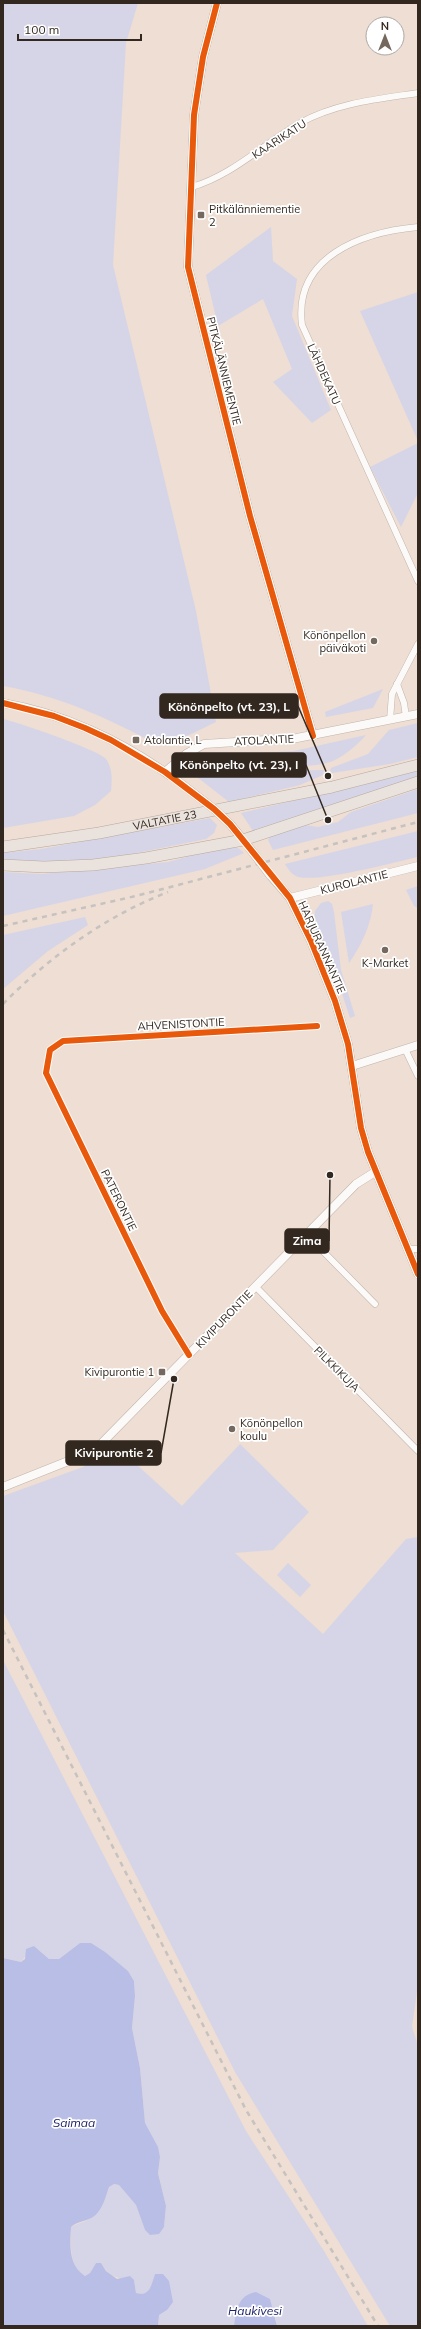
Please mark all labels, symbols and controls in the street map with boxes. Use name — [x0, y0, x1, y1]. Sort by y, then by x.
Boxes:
scale bar — [18, 16, 141, 42]
north arrow — [365, 16, 405, 56]
text: N — [381, 19, 389, 33]
text: 100 m — [24, 22, 59, 37]
street label: KAARIKATU — [249, 116, 309, 162]
place label: Pitkälänniementie 2 — [209, 202, 300, 229]
marker: Pitkälänniementie 2 — [196, 210, 206, 220]
street label: PITKÄLÄNNIEMENTIE — [204, 315, 244, 427]
street label: LÄHDEKATU — [304, 341, 344, 407]
place label: Könönpellon päiväkoti — [303, 628, 366, 655]
marker: Könönpellon päiväkoti — [369, 636, 379, 646]
callout: Könönpelto (vt. 23), L — [160, 694, 298, 718]
text: Könönpelto (vt. 23), L — [168, 699, 290, 714]
street label: ATOLANTIE — [234, 731, 294, 749]
place label: Atolantie, L — [144, 733, 202, 747]
marker: Atolantie, L — [131, 735, 141, 745]
callout: Könönpelto (vt. 23), I — [172, 753, 306, 777]
text: Könönpelto (vt. 23), I — [180, 757, 298, 772]
street label: VALTATIE 23 — [132, 807, 198, 833]
street label: KUROLANTIE — [319, 867, 389, 897]
street label: HARJURANNANTIE — [295, 898, 349, 996]
marker: K-Market — [380, 945, 390, 955]
place label: K-Market — [362, 956, 409, 970]
street label: AHVENISTONTIE — [137, 1015, 225, 1033]
street label: PATERONTIE — [98, 1167, 140, 1233]
callout: Zima — [285, 1229, 329, 1253]
text: Zima — [293, 1233, 321, 1248]
street label: KIVIPURONTIE — [193, 1287, 255, 1351]
street label: PILKKIKUJA — [311, 1343, 363, 1395]
place label: Kivipurontie 1 — [84, 1365, 154, 1379]
marker: Kivipurontie 1 — [157, 1367, 167, 1377]
place label: Könönpellon koulu — [240, 1416, 303, 1443]
marker: Könönpellon koulu — [227, 1424, 237, 1434]
callout: Kivipurontie 2 — [66, 1441, 161, 1465]
text: Kivipurontie 2 — [74, 1445, 154, 1460]
water label: Saimaa — [53, 2115, 95, 2130]
water label: Haukivesi — [228, 2303, 282, 2318]

